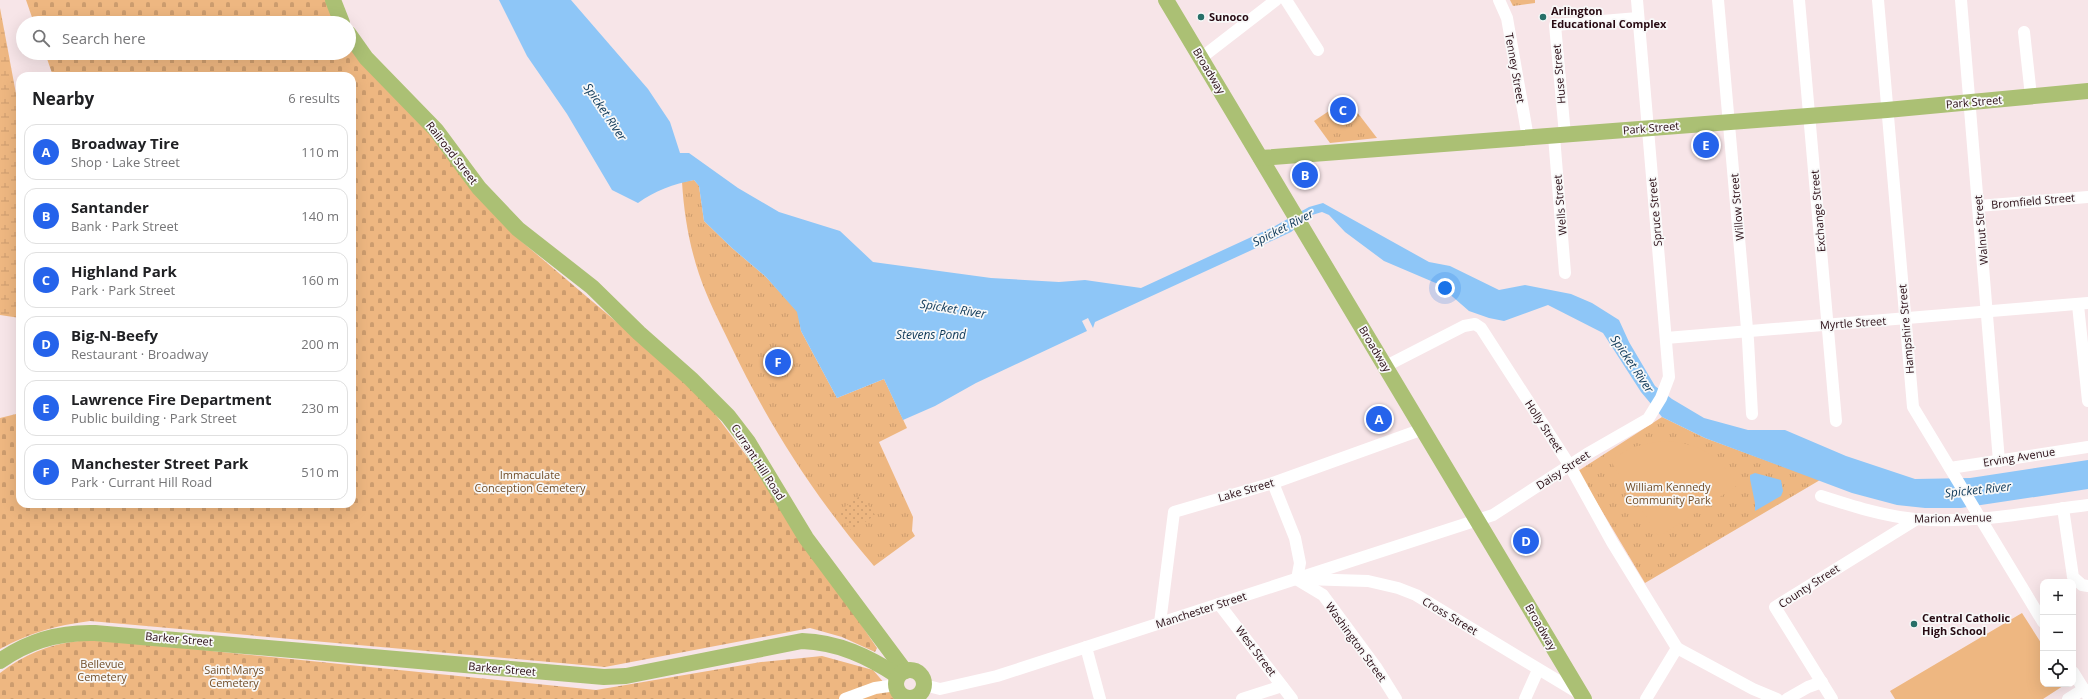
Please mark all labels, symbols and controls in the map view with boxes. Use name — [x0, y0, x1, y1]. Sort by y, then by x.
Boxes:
place label: Arlington Educational Complex — [1551, 3, 1667, 31]
place label: Sunoco — [1209, 9, 1249, 24]
marker: Sunoco — [1196, 12, 1206, 22]
marker: Arlington Educational Complex — [1538, 12, 1548, 22]
search box — [16, 16, 356, 60]
icon: search — [30, 27, 52, 49]
text: Search here — [62, 28, 146, 48]
street label: Tenney Street — [1502, 32, 1529, 104]
street label: Huse Street — [1548, 43, 1569, 105]
street label: Broadway — [1190, 45, 1229, 97]
water label: Spicket River — [580, 79, 632, 145]
text: Nearby — [32, 87, 94, 110]
text: 6 results — [288, 89, 340, 107]
street label: Park Street — [1945, 92, 2003, 111]
pin: C — [1330, 95, 1356, 125]
street label: Railroad Street — [423, 118, 482, 187]
street label: Park Street — [1622, 118, 1680, 137]
pin: E — [1693, 130, 1719, 160]
text: Broadway Tire — [71, 133, 179, 153]
text: A — [42, 143, 50, 161]
text: 110 m — [301, 143, 339, 161]
text: Shop · Lake Street — [71, 153, 180, 171]
pin: B — [1292, 160, 1318, 190]
street label: Exchange Street — [1806, 169, 1829, 253]
street label: Willow Street — [1726, 173, 1747, 241]
street label: Wells Street — [1549, 174, 1570, 236]
street label: Spruce Street — [1644, 177, 1665, 247]
street label: Bromfield Street — [1990, 189, 2076, 212]
street label: Walnut Street — [1970, 194, 1991, 266]
text: Santander — [71, 197, 149, 217]
water label: Spicket River — [1249, 204, 1317, 250]
text: B — [42, 207, 50, 225]
text: 140 m — [301, 207, 339, 225]
text: Bank · Park Street — [71, 217, 178, 235]
text: Highland Park — [71, 261, 177, 281]
text: C — [42, 271, 50, 289]
text: 160 m — [301, 271, 339, 289]
your location — [1435, 278, 1455, 298]
text: Park · Park Street — [71, 281, 175, 299]
street label: Hampshire Street — [1894, 283, 1917, 375]
water label: Spicket River — [919, 295, 988, 322]
street label: Myrtle Street — [1819, 313, 1887, 332]
street label: Broadway — [1356, 323, 1395, 375]
text: Big-N-Beefy — [71, 325, 158, 345]
water label: Stevens Pond — [896, 326, 967, 343]
water label: Spicket River — [1607, 331, 1659, 397]
text: D — [41, 335, 51, 353]
text: 200 m — [301, 335, 339, 353]
text: Restaurant · Broadway — [71, 345, 208, 363]
pin: F — [765, 347, 791, 377]
text: Lawrence Fire Department — [71, 389, 272, 409]
street label: Holly Street — [1522, 397, 1567, 455]
text: E — [42, 399, 50, 417]
text: 230 m — [301, 399, 339, 417]
pin: A — [1366, 404, 1392, 434]
text: Public building · Park Street — [71, 409, 237, 427]
street label: Currant Hill Road — [728, 421, 789, 503]
street label: Erving Avenue — [1982, 443, 2056, 470]
street label: Daisy Street — [1533, 447, 1593, 493]
text: Manchester Street Park — [71, 453, 248, 473]
text: F — [42, 463, 50, 481]
text: 510 m — [301, 463, 339, 481]
park label: Immaculate Conception Cemetery — [475, 467, 586, 495]
text: Park · Currant Hill Road — [71, 473, 212, 491]
street label: Lake Street — [1216, 474, 1276, 505]
water label: Spicket River — [1944, 477, 2013, 501]
park label: William Kennedy Community Park — [1625, 479, 1711, 507]
street label: Marion Avenue — [1914, 509, 1992, 526]
pin: D — [1513, 526, 1539, 556]
street label: County Street — [1775, 560, 1842, 611]
map controls — [2040, 579, 2076, 687]
button: + — [2040, 579, 2076, 615]
street label: Manchester Street — [1154, 588, 1248, 631]
street label: Cross Street — [1420, 593, 1481, 638]
street label: Washington Street — [1323, 599, 1390, 684]
street label: Broadway — [1522, 601, 1561, 653]
place label: Central Catholic High School — [1922, 610, 2011, 638]
button: − — [2040, 615, 2076, 651]
marker: Central Catholic High School — [1909, 619, 1919, 629]
street label: West Street — [1233, 623, 1280, 679]
street label: Barker Street — [145, 628, 214, 649]
button: locate — [2040, 651, 2076, 687]
park label: Bellevue Cemetery — [77, 656, 127, 684]
street label: Barker Street — [468, 658, 537, 679]
park label: Saint Marys Cemetery — [204, 662, 264, 690]

